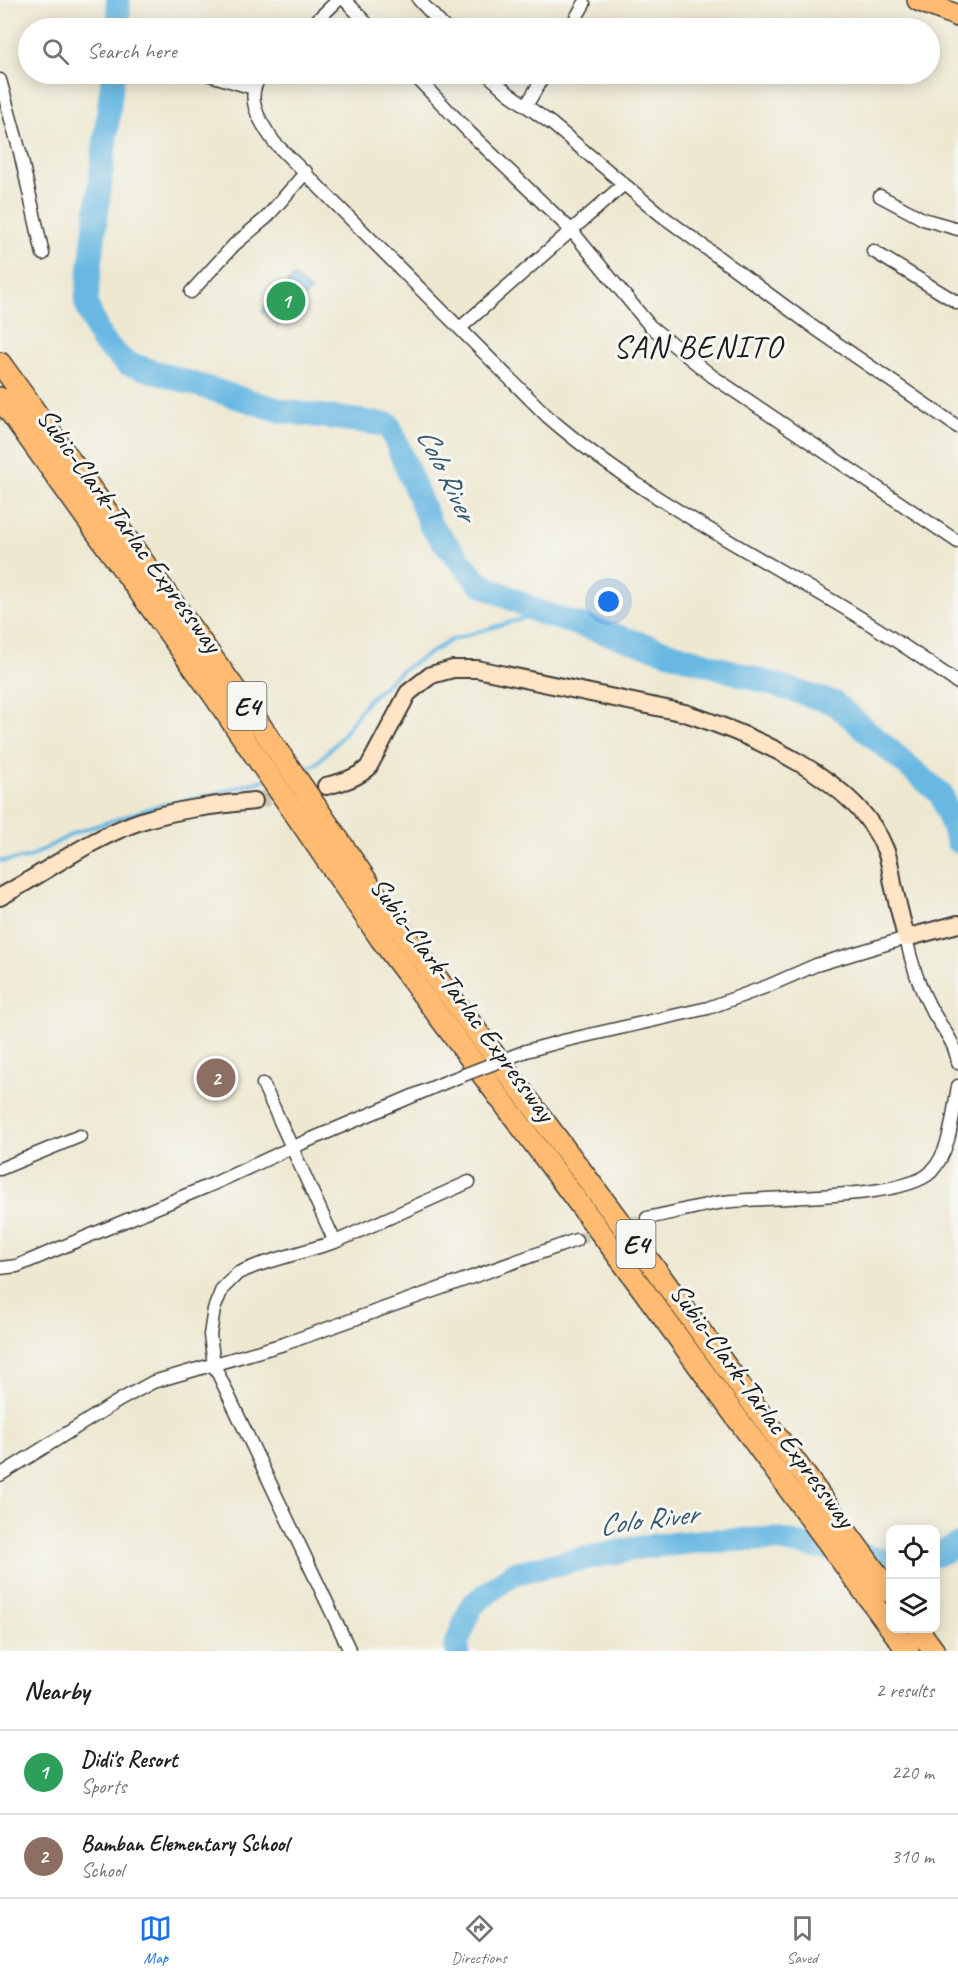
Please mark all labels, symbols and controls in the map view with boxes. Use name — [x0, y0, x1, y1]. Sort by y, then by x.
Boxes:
search box — [18, 18, 940, 84]
icon: search — [39, 35, 72, 68]
text: Search here — [87, 37, 177, 65]
pin: 1 — [266, 278, 306, 324]
district label: SAN BENITO — [613, 326, 784, 367]
street label: Subic-Clark-Tarlac Expressway — [29, 401, 232, 661]
water label: Colo River — [408, 421, 488, 531]
your location — [594, 587, 623, 616]
road number: E4 — [228, 682, 266, 730]
street label: Subic-Clark-Tarlac Expressway — [362, 870, 565, 1130]
pin: 2 — [196, 1056, 236, 1100]
road number: E4 — [616, 1220, 656, 1268]
street label: Subic-Clark-Tarlac Expressway — [662, 1276, 865, 1536]
water label: Colo River — [597, 1493, 704, 1544]
map controls — [886, 1525, 940, 1633]
button: locate — [886, 1525, 940, 1579]
button: layers — [886, 1579, 940, 1633]
text: Nearby — [24, 1674, 89, 1707]
text: 2 results — [875, 1678, 934, 1703]
text: Didi's Resort — [81, 1746, 177, 1774]
text: 1 — [39, 1760, 48, 1785]
text: 220 m — [891, 1760, 934, 1785]
text: Sports — [81, 1774, 126, 1799]
text: Bamban Elementary School — [81, 1830, 289, 1858]
text: 2 — [39, 1844, 48, 1869]
text: 310 m — [891, 1844, 934, 1869]
text: School — [81, 1858, 124, 1883]
tab: Map — [139, 1912, 172, 1968]
tab: Directions — [451, 1912, 507, 1968]
tab: Saved — [786, 1912, 819, 1968]

